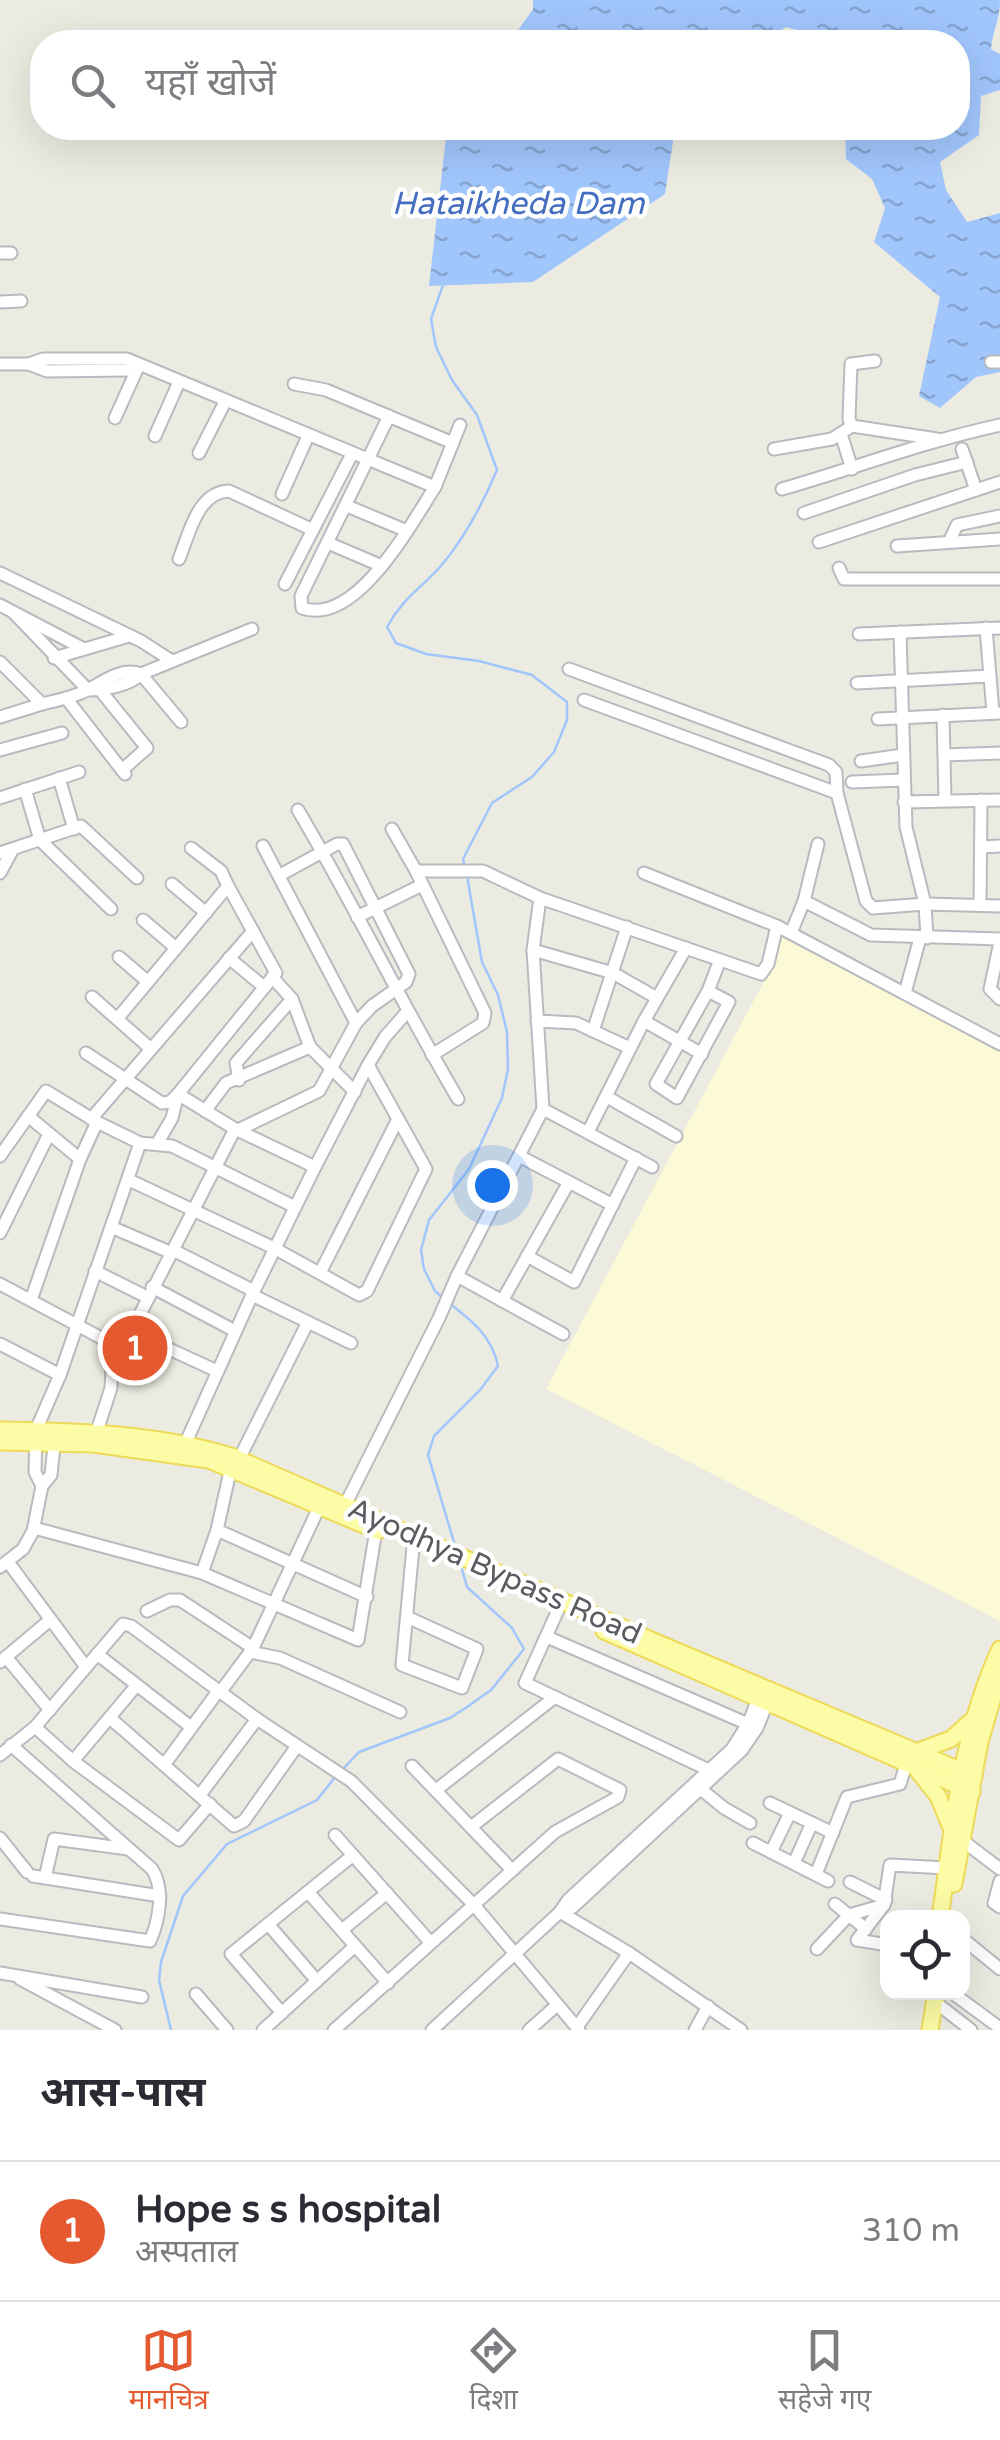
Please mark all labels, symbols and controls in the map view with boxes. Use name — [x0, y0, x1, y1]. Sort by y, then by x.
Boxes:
search box — [30, 30, 970, 140]
icon: search — [65, 58, 120, 113]
text: यहाँ खोजें — [145, 60, 276, 106]
water label: Hataikheda Dam — [392, 185, 645, 223]
your location — [467, 1160, 518, 1211]
pin: 1 — [102, 1310, 168, 1386]
street label: Ayodhya Bypass Road — [342, 1490, 647, 1653]
map controls — [880, 1910, 970, 2000]
button: locate — [880, 1910, 970, 2000]
text: आस-पास — [40, 2067, 205, 2118]
text: Hope s s hospital — [135, 2187, 441, 2233]
text: 1 — [62, 2212, 83, 2250]
text: 310 m — [862, 2212, 960, 2250]
text: अस्पताल — [135, 2233, 238, 2271]
tab: मानचित्र — [129, 2323, 209, 2420]
tab: दिशा — [466, 2323, 521, 2420]
tab: सहेजे गए — [778, 2323, 871, 2420]

